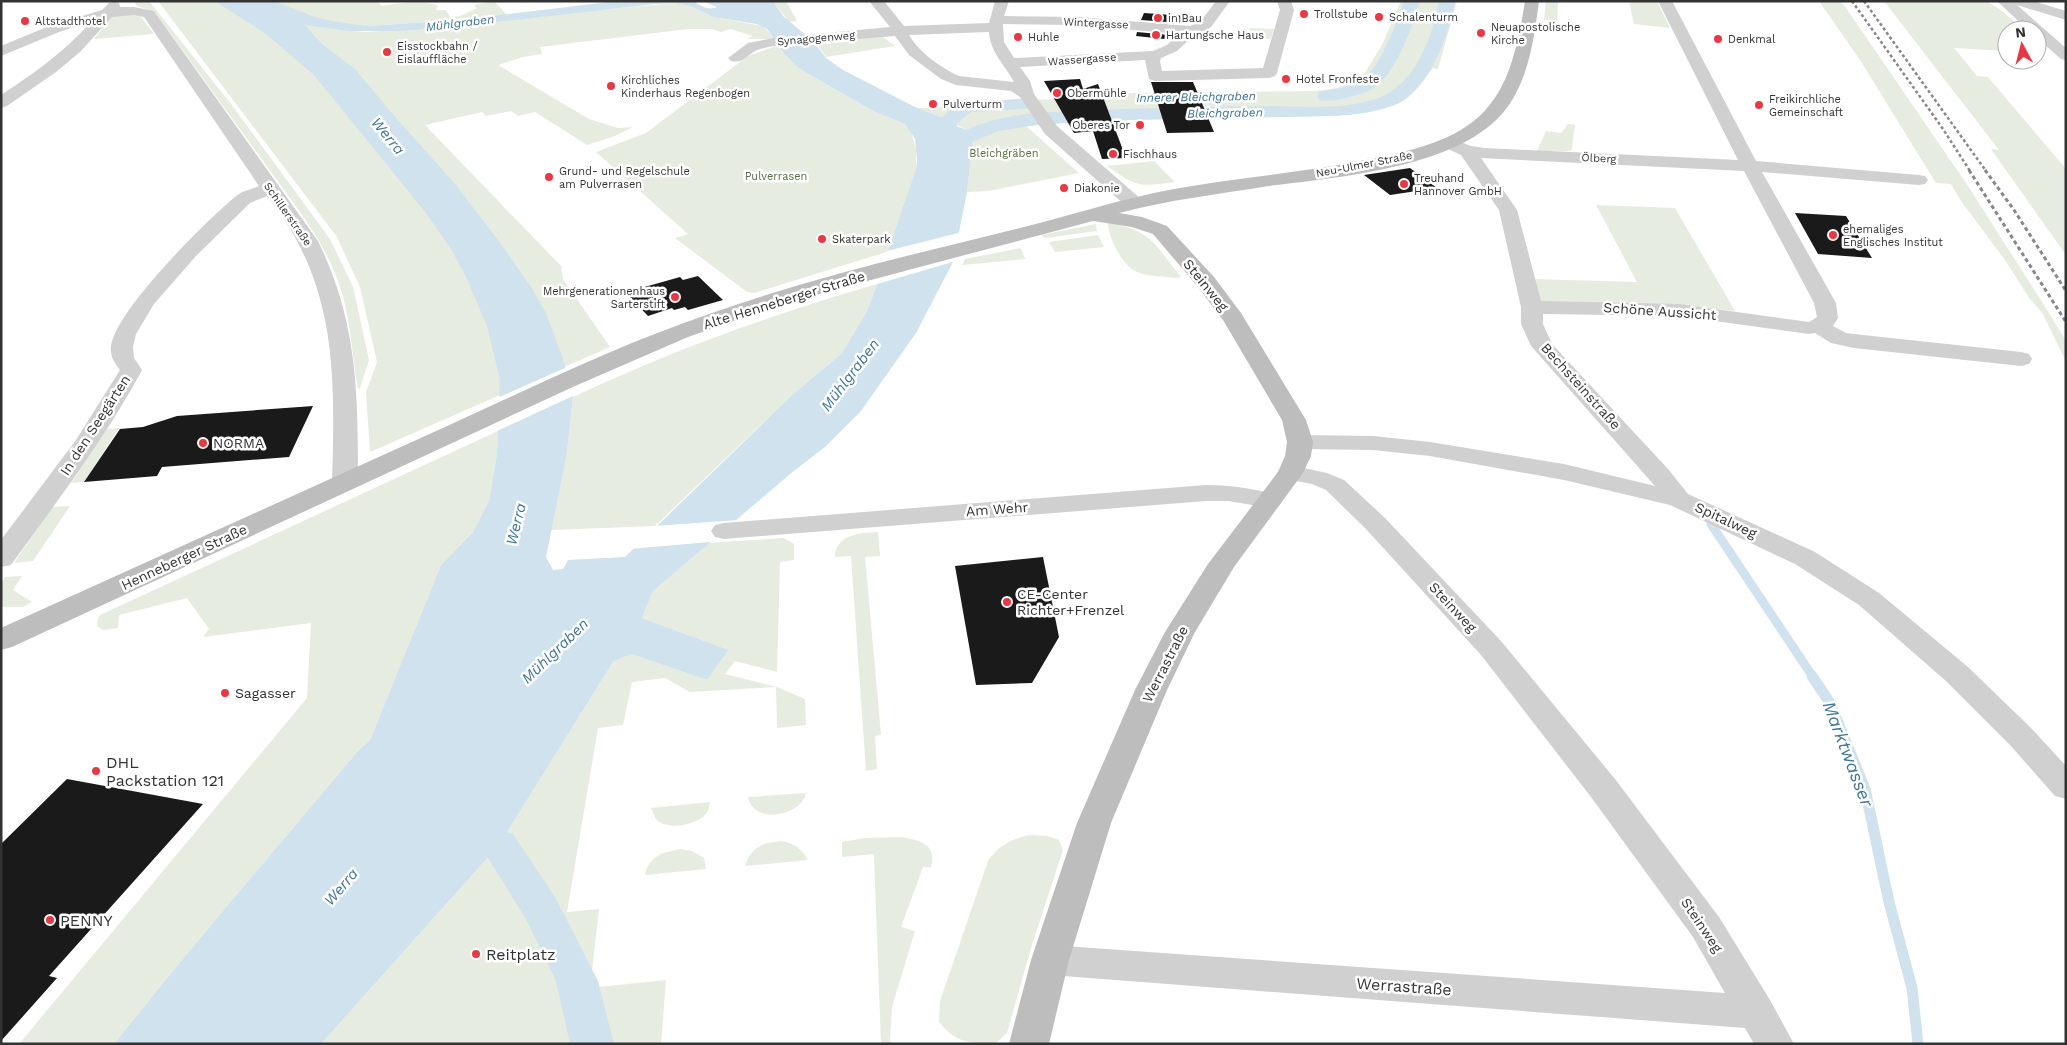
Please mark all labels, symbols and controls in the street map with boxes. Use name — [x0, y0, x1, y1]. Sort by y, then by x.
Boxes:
marker: Trollstube — [1298, 8, 1310, 20]
place label: Trollstube — [1314, 8, 1368, 21]
marker: Schalenturm — [1373, 11, 1385, 23]
place label: Schalenturm — [1389, 11, 1458, 24]
water label: Mühlgraben — [425, 12, 495, 34]
marker: in Bau — [1152, 12, 1164, 24]
place label: in Bau — [1168, 12, 1202, 25]
marker: Altstadthotel — [19, 15, 31, 27]
place label: Altstadthotel — [35, 15, 106, 28]
street label: Wintergasse — [1063, 15, 1129, 32]
north arrow — [1997, 20, 2047, 70]
place label: Neuapostolische Kirche — [1491, 21, 1580, 47]
text: N — [2014, 24, 2027, 41]
marker: Neuapostolische Kirche — [1475, 27, 1487, 39]
street label: Synagogenweg — [777, 29, 856, 48]
marker: Hartungsche Haus — [1150, 29, 1162, 41]
place label: Hartungsche Haus — [1166, 29, 1264, 42]
marker: Huhle — [1012, 31, 1024, 43]
place label: Huhle — [1028, 31, 1059, 44]
marker: Denkmal — [1712, 33, 1724, 45]
place label: Denkmal — [1728, 33, 1776, 46]
place label: Eisstockbahn / Eislauffläche — [397, 40, 478, 66]
marker: Eisstockbahn / Eislauffläche — [381, 46, 393, 58]
street label: Wassergasse — [1047, 51, 1117, 68]
marker: Hotel Fronfeste — [1280, 73, 1292, 85]
place label: Hotel Fronfeste — [1296, 73, 1379, 86]
place label: Kirchliches Kinderhaus Regenbogen — [621, 74, 750, 100]
marker: Kirchliches Kinderhaus Regenbogen — [605, 80, 617, 92]
marker: Obermühle — [1051, 87, 1063, 99]
place label: Obermühle — [1067, 87, 1127, 100]
water label: Innerer Bleichgraben — [1136, 89, 1256, 105]
place label: Freikirchliche Gemeinschaft — [1769, 93, 1844, 119]
marker: Pulverturm — [927, 98, 939, 110]
place label: Pulverturm — [943, 98, 1002, 111]
marker: Freikirchliche Gemeinschaft — [1753, 99, 1765, 111]
water label: Bleichgraben — [1187, 105, 1263, 121]
water label: Werra — [368, 114, 408, 158]
place label: Oberes Tor — [1072, 119, 1131, 132]
marker: Oberes Tor — [1134, 119, 1146, 131]
park label: Bleichgräben — [969, 147, 1039, 160]
marker: Fischhaus — [1107, 148, 1119, 160]
place label: Fischhaus — [1123, 148, 1177, 161]
street label: Neu-Ulmer Straße — [1315, 149, 1413, 180]
street label: Ölberg — [1581, 150, 1617, 166]
place label: Grund- und Regelschule am Pulverrasen — [559, 165, 690, 191]
park label: Pulverrasen — [745, 170, 807, 183]
marker: Grund- und Regelschule am Pulverrasen — [543, 171, 555, 183]
place label: Treuhand Hannover GmbH — [1414, 172, 1502, 198]
marker: Treuhand Hannover GmbH — [1398, 178, 1410, 190]
street label: Schillerstraße — [261, 180, 314, 248]
marker: Diakonie — [1058, 182, 1070, 194]
place label: Diakonie — [1074, 182, 1120, 195]
place label: ehemaliges Englisches Institut — [1843, 223, 1943, 249]
marker: ehemaliges Englisches Institut — [1827, 229, 1839, 241]
marker: Skaterpark — [816, 233, 828, 245]
place label: Skaterpark — [832, 233, 890, 246]
street label: Steinweg — [1180, 256, 1232, 315]
street label: Alte Henneberger Straße — [701, 268, 867, 332]
place label: Mehrgenerationenhaus Sarterstift — [543, 285, 665, 311]
marker: Mehrgenerationenhaus Sarterstift — [669, 291, 681, 303]
street label: Schöne Aussicht — [1603, 299, 1717, 323]
water label: Mühlgraben — [817, 335, 883, 415]
street label: Bechsteinstraße — [1538, 339, 1624, 433]
street label: In den Seegärten — [57, 372, 133, 478]
place label: NORMA — [213, 435, 264, 451]
marker: NORMA — [197, 437, 209, 449]
street label: Am Wehr — [965, 499, 1029, 519]
street label: Spitalweg — [1693, 499, 1760, 541]
water label: Werra — [502, 501, 530, 547]
street label: Henneberger Straße — [119, 521, 249, 593]
street label: Steinweg — [1426, 579, 1480, 636]
place label: CE-Center Richter+Frenzel — [1017, 586, 1125, 618]
marker: CE-Center Richter+Frenzel — [1001, 596, 1013, 608]
water label: Mühlgraben — [518, 615, 592, 687]
street label: Werrastraße — [1139, 623, 1191, 705]
place label: Sagasser — [235, 685, 296, 701]
marker: Sagasser — [219, 687, 231, 699]
water label: Marktwasser — [1819, 698, 1879, 810]
place label: DHL Packstation 121 — [106, 753, 224, 790]
marker: DHL Packstation 121 — [90, 765, 102, 777]
water label: Werra — [320, 865, 362, 909]
street label: Steinweg — [1678, 895, 1726, 956]
place label: PENNY — [60, 911, 113, 930]
marker: PENNY — [44, 914, 56, 926]
place label: Reitplatz — [486, 945, 555, 964]
marker: Reitplatz — [470, 948, 482, 960]
street label: Werrastraße — [1356, 974, 1452, 999]

